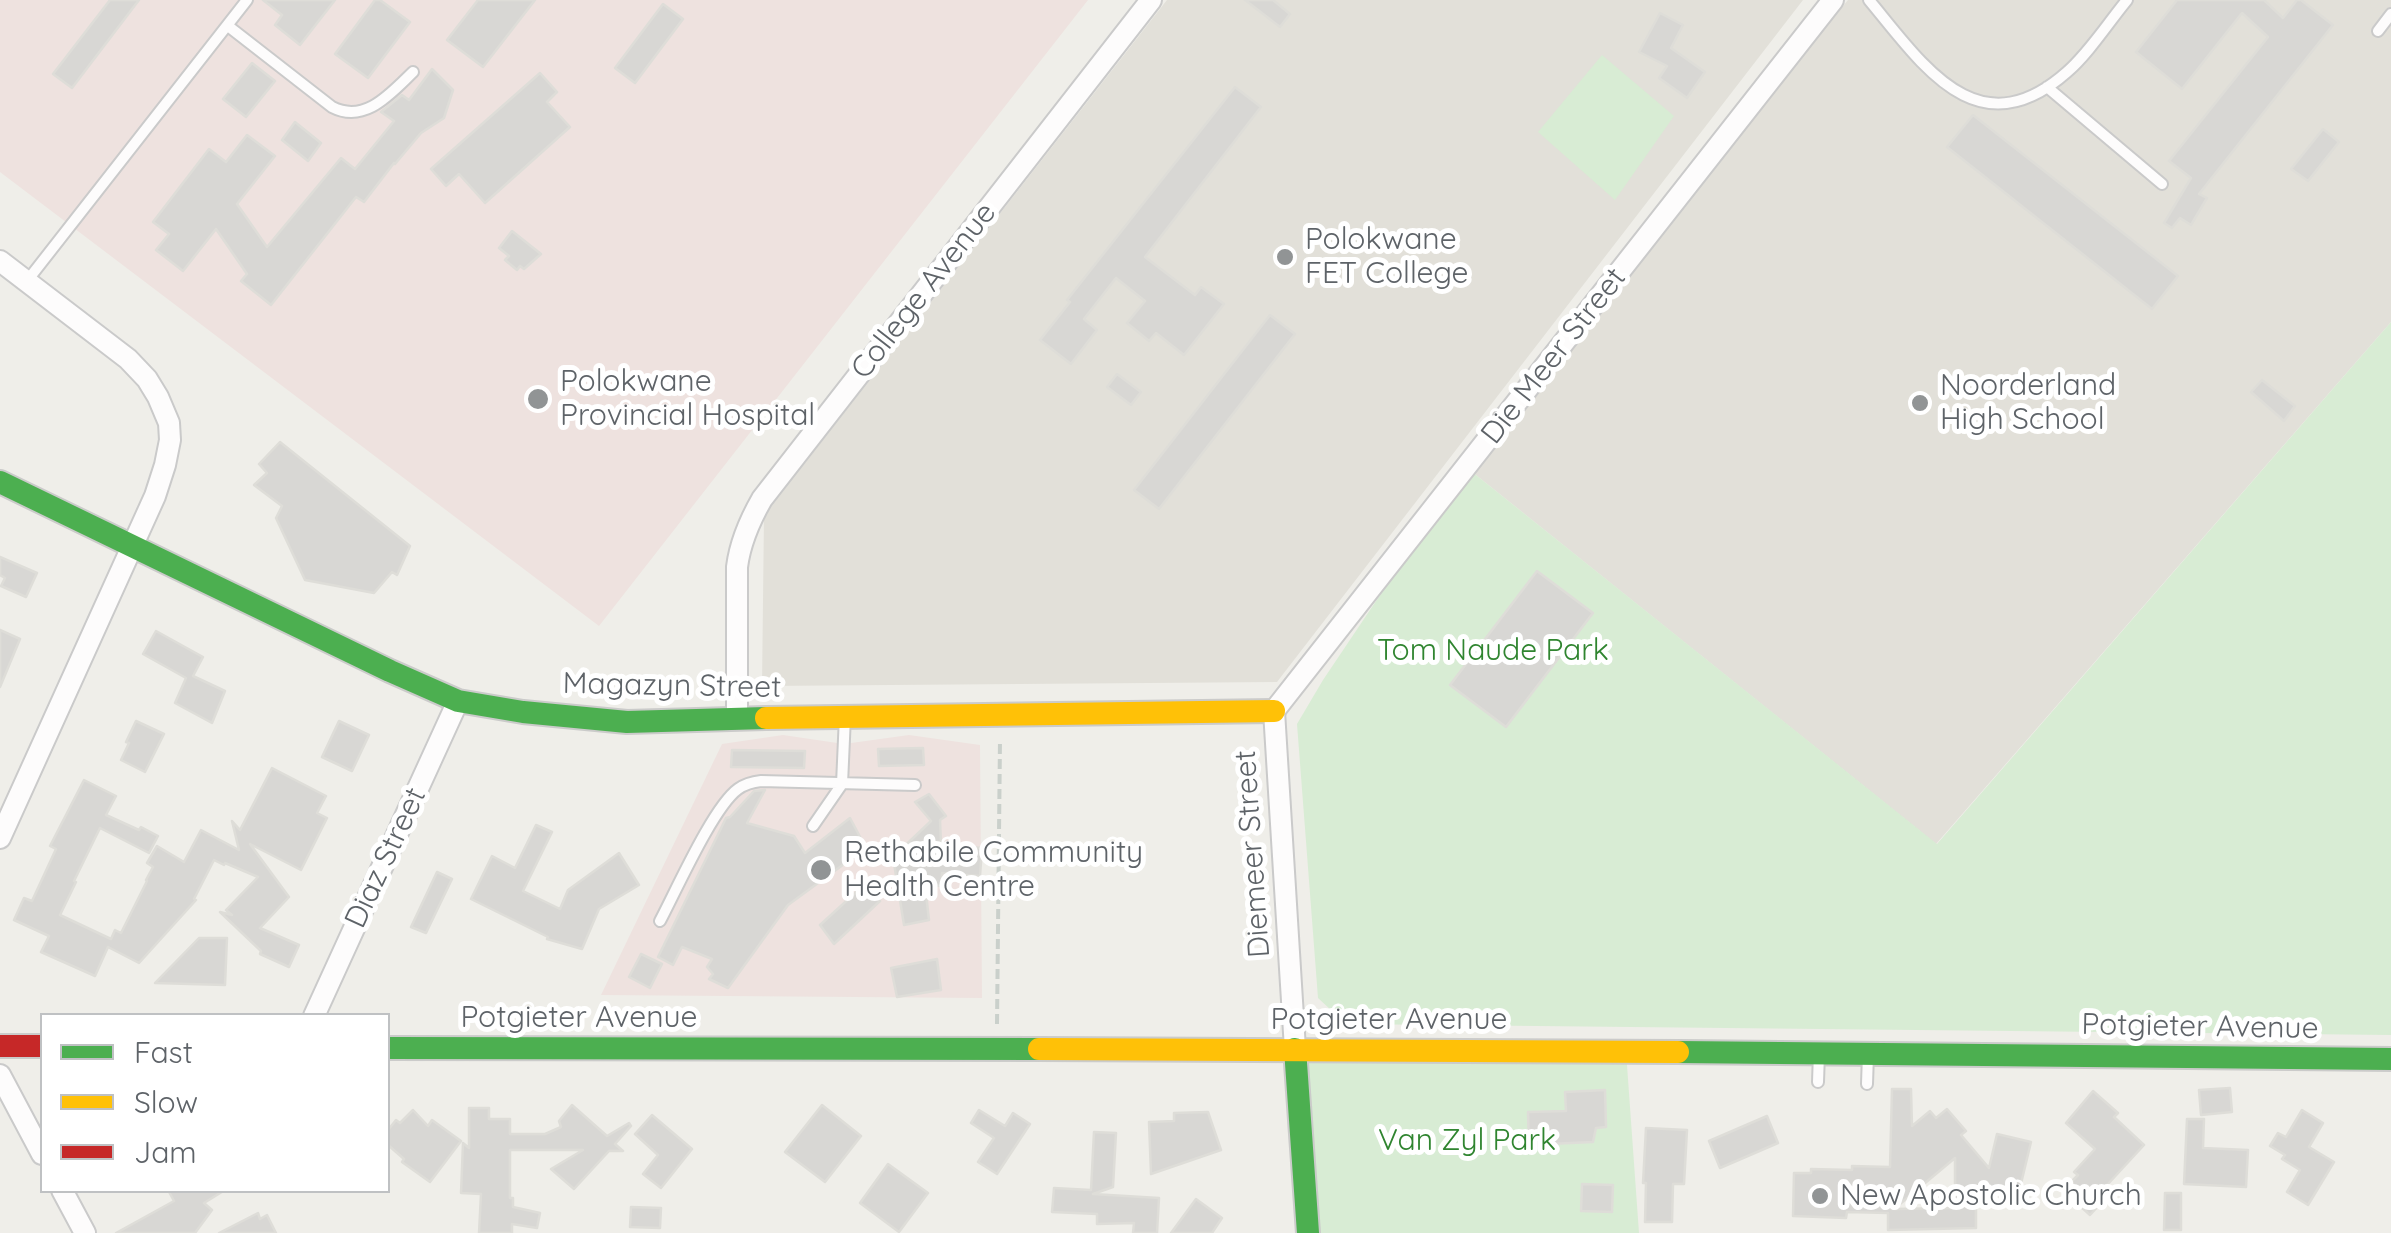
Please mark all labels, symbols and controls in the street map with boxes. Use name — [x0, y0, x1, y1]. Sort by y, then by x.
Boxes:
street label: College Avenue — [844, 196, 1004, 386]
place label: Polokwane FET College — [1305, 222, 1468, 292]
marker: Polokwane FET College — [1274, 246, 1296, 268]
street label: Die Meer Street — [1474, 261, 1634, 451]
place label: Polokwane Provincial Hospital — [560, 364, 815, 434]
place label: Noorderland High School — [1940, 368, 2116, 438]
marker: Polokwane Provincial Hospital — [525, 386, 551, 412]
marker: Noorderland High School — [1909, 392, 1931, 414]
park label: Tom Naude Park — [1377, 633, 1609, 669]
street label: Magazyn Street — [562, 666, 782, 706]
street label: Diemeer Street — [1228, 749, 1278, 959]
street label: Diaz Street — [338, 782, 434, 934]
place label: Rethabile Community Health Centre — [844, 835, 1143, 906]
marker: Rethabile Community Health Centre — [808, 857, 834, 883]
street label: Potgieter Avenue — [460, 1000, 698, 1036]
street label: Potgieter Avenue — [1270, 1002, 1508, 1038]
street label: Potgieter Avenue — [2081, 1007, 2319, 1047]
legend — [40, 1013, 390, 1193]
text: Fast — [134, 1033, 193, 1071]
text: Slow — [134, 1083, 198, 1121]
park label: Van Zyl Park — [1378, 1123, 1556, 1159]
text: Jam — [134, 1133, 197, 1171]
place label: New Apostolic Church — [1840, 1178, 2142, 1214]
marker: New Apostolic Church — [1809, 1185, 1831, 1207]

